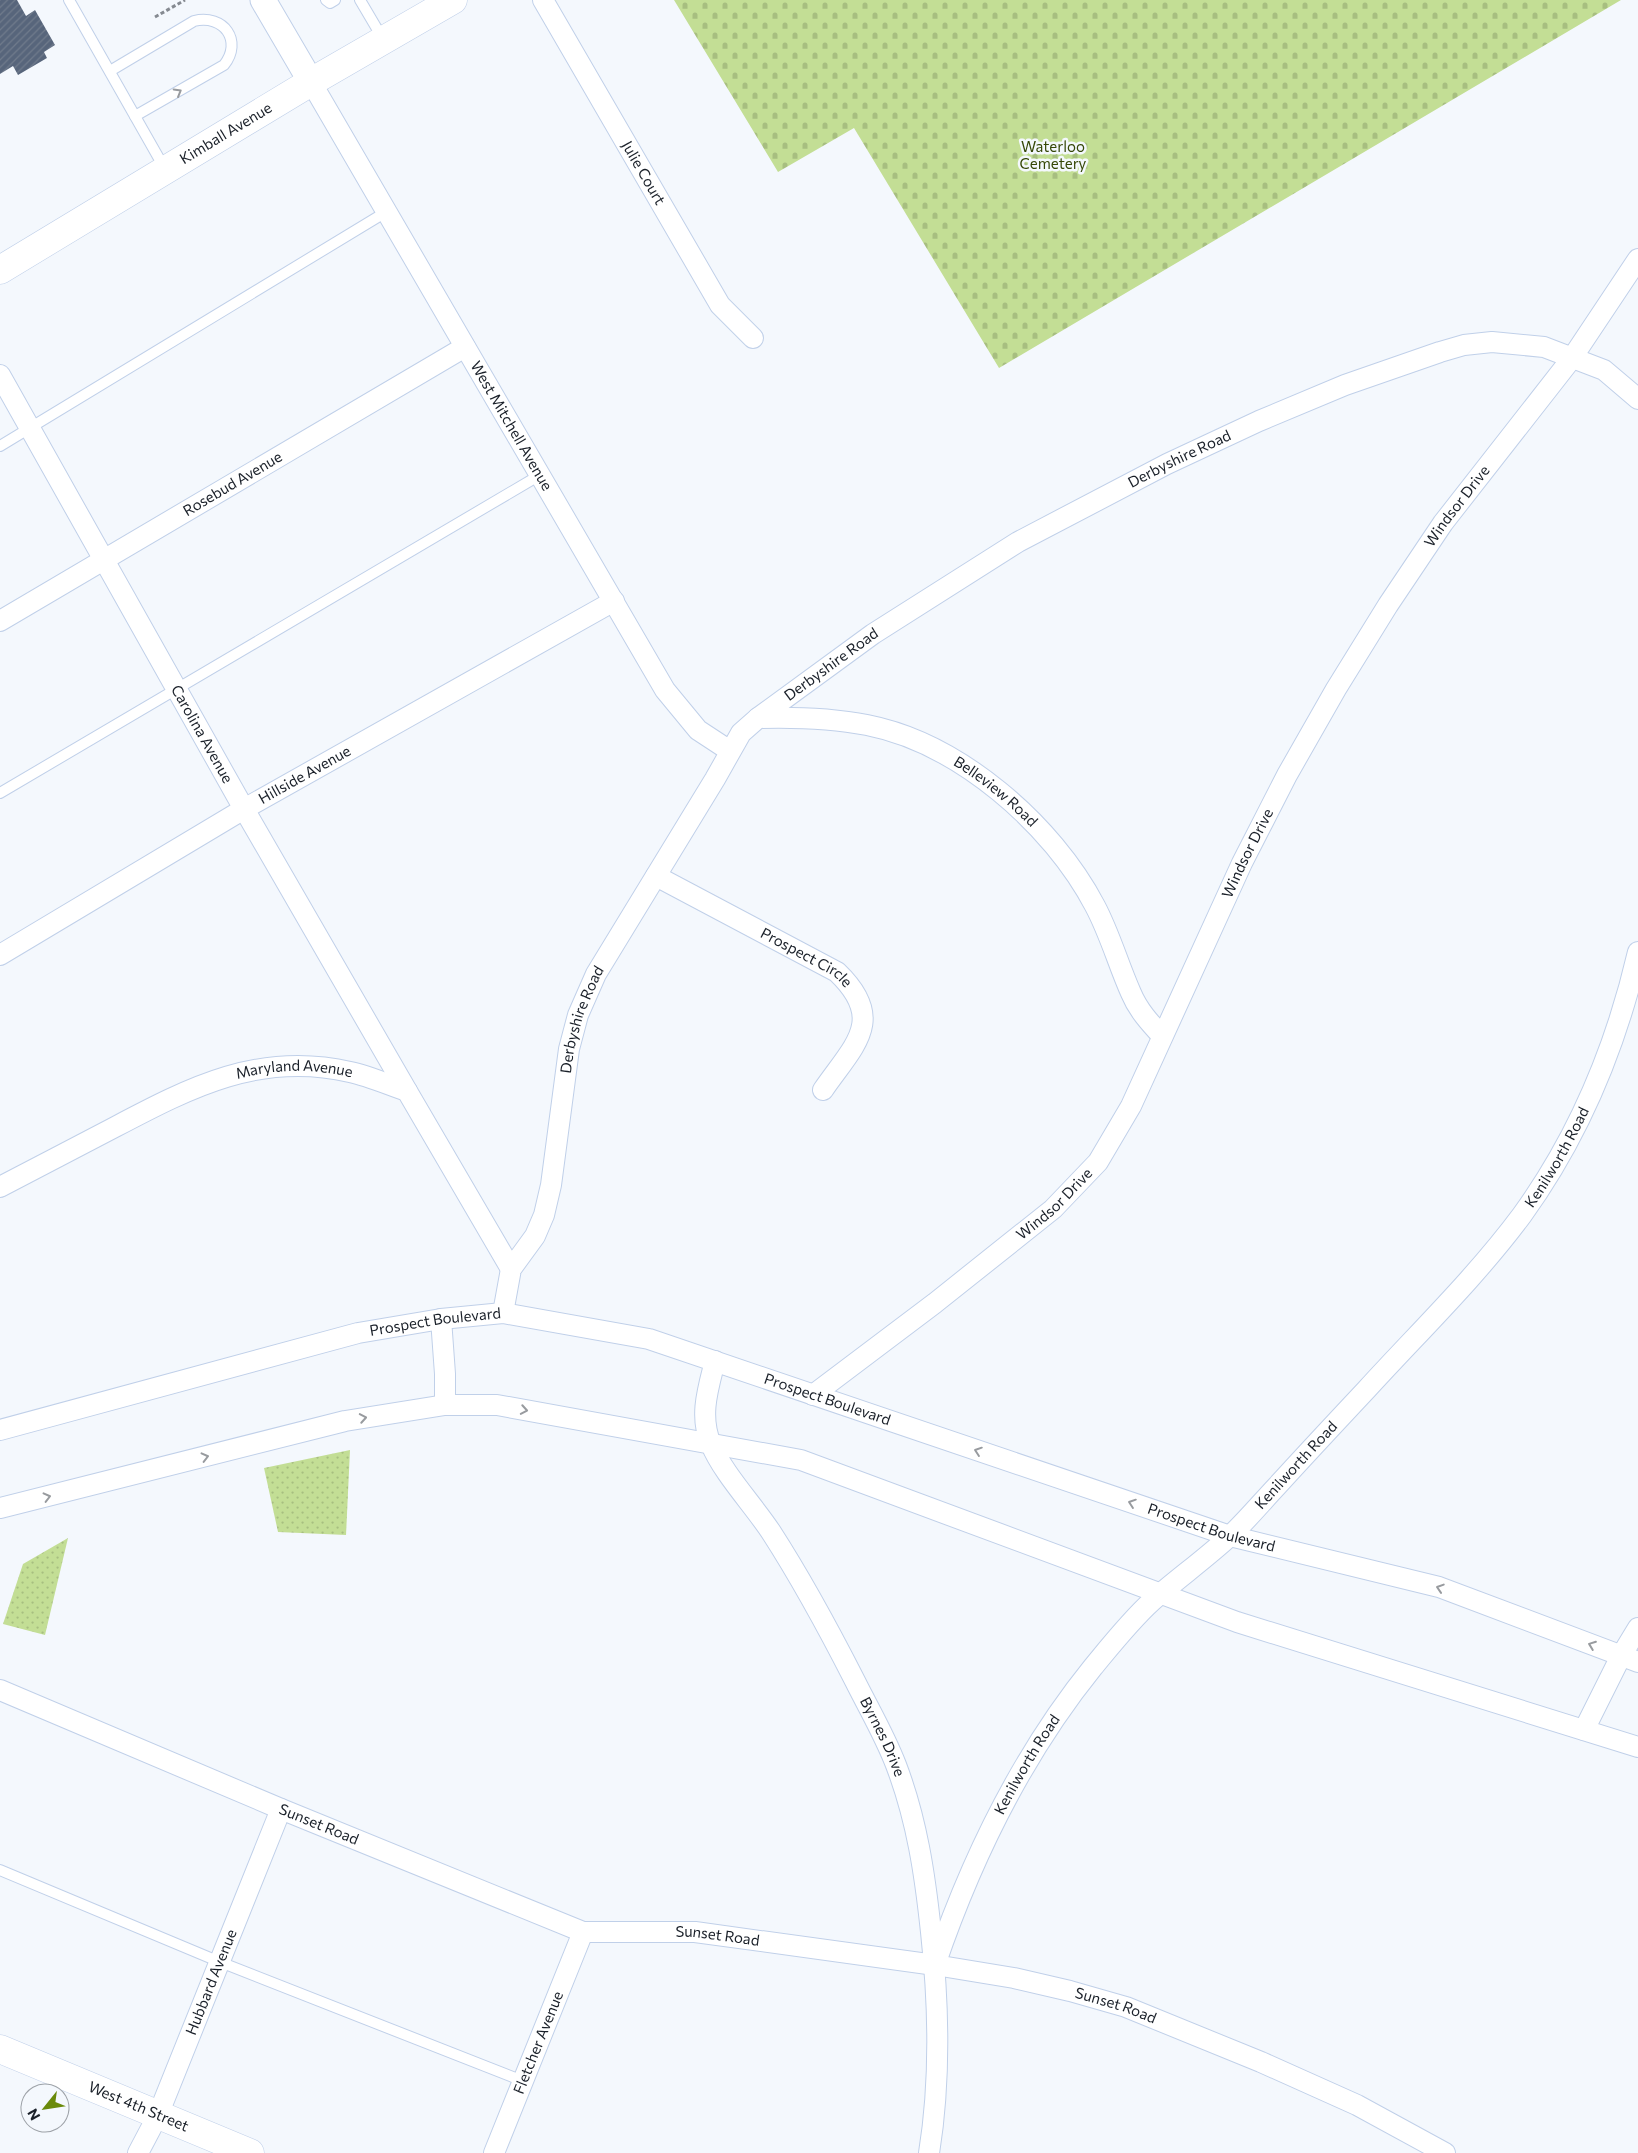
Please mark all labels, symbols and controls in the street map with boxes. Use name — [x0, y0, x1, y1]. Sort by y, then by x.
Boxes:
one-way arrow — [172, 89, 181, 99]
street label: Kimball Avenue — [176, 98, 275, 167]
street label: Julie Court — [619, 137, 670, 208]
park label: Waterloo Cemetery — [1020, 137, 1087, 172]
street label: West Mitchell Avenue — [467, 357, 557, 493]
street label: Derbyshire Road — [1125, 425, 1233, 491]
street label: Rosebud Avenue — [179, 447, 285, 519]
street label: Windsor Drive — [1420, 461, 1493, 550]
street label: Derbyshire Road — [780, 623, 881, 704]
street label: Carolina Avenue — [168, 681, 238, 786]
street label: Hillside Avenue — [255, 741, 354, 807]
street label: Belleview Road — [951, 752, 1042, 830]
street label: Windsor Drive — [1217, 805, 1276, 901]
street label: Prospect Circle — [758, 923, 857, 990]
street label: Derbyshire Road — [556, 962, 607, 1074]
street label: Maryland Avenue — [234, 1056, 355, 1082]
street label: Kenilworth Road — [1520, 1104, 1592, 1210]
street label: Windsor Drive — [1012, 1164, 1096, 1243]
street label: Prospect Boulevard — [368, 1303, 502, 1339]
street label: Prospect Boulevard — [762, 1369, 893, 1428]
one-way arrow — [519, 1404, 528, 1415]
one-way arrow — [358, 1413, 367, 1423]
street label: Kenilworth Road — [1250, 1417, 1340, 1512]
one-way arrow — [975, 1447, 983, 1457]
one-way arrow — [200, 1452, 208, 1462]
one-way arrow — [43, 1492, 51, 1502]
one-way arrow — [1128, 1499, 1137, 1509]
street label: Prospect Boulevard — [1146, 1499, 1277, 1555]
one-way arrow — [1437, 1584, 1445, 1594]
one-way arrow — [1588, 1641, 1597, 1652]
street label: Byrnes Drive — [857, 1694, 910, 1779]
street label: Kenilworth Road — [990, 1711, 1063, 1817]
street label: Sunset Road — [277, 1799, 362, 1848]
street label: Sunset Road — [675, 1922, 761, 1949]
street label: Hubbard Avenue — [181, 1926, 240, 2037]
street label: Sunset Road — [1073, 1983, 1159, 2026]
street label: Fletcher Avenue — [509, 1988, 566, 2096]
street label: West 4th Street — [86, 2077, 192, 2135]
north arrow — [20, 2083, 70, 2133]
text: N — [23, 2106, 43, 2124]

